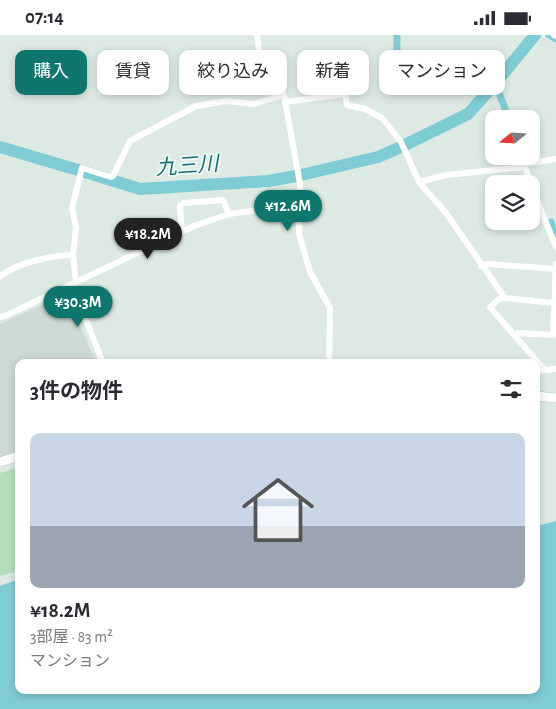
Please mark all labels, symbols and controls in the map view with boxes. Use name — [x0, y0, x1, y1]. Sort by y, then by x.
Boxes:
text: 07:14 — [25, 8, 64, 27]
chip: 購入 — [15, 50, 87, 95]
chip: 賃貸 — [97, 50, 169, 95]
chip: 絞り込み — [179, 50, 287, 95]
chip: 新着 — [297, 50, 369, 95]
chip: マンション — [379, 50, 505, 95]
north arrow — [485, 110, 540, 165]
map controls — [485, 110, 540, 230]
water label: 九三川 — [155, 152, 221, 179]
button: layers — [485, 175, 540, 230]
pin: ¥12.6M — [247, 189, 329, 232]
text: ¥12.6M — [265, 198, 311, 214]
pin: ¥18.2M — [107, 217, 189, 260]
text: ¥18.2M — [125, 226, 171, 242]
pin: ¥30.3M — [37, 285, 119, 328]
text: ¥30.3M — [55, 294, 101, 310]
icon: filters — [497, 375, 525, 403]
text: 3件の物件 — [30, 381, 123, 402]
icon: home — [233, 465, 323, 555]
text: ¥18.2M — [30, 600, 90, 621]
text: 3部屋 · 83 m² — [30, 629, 113, 645]
text: マンション — [30, 653, 110, 669]

